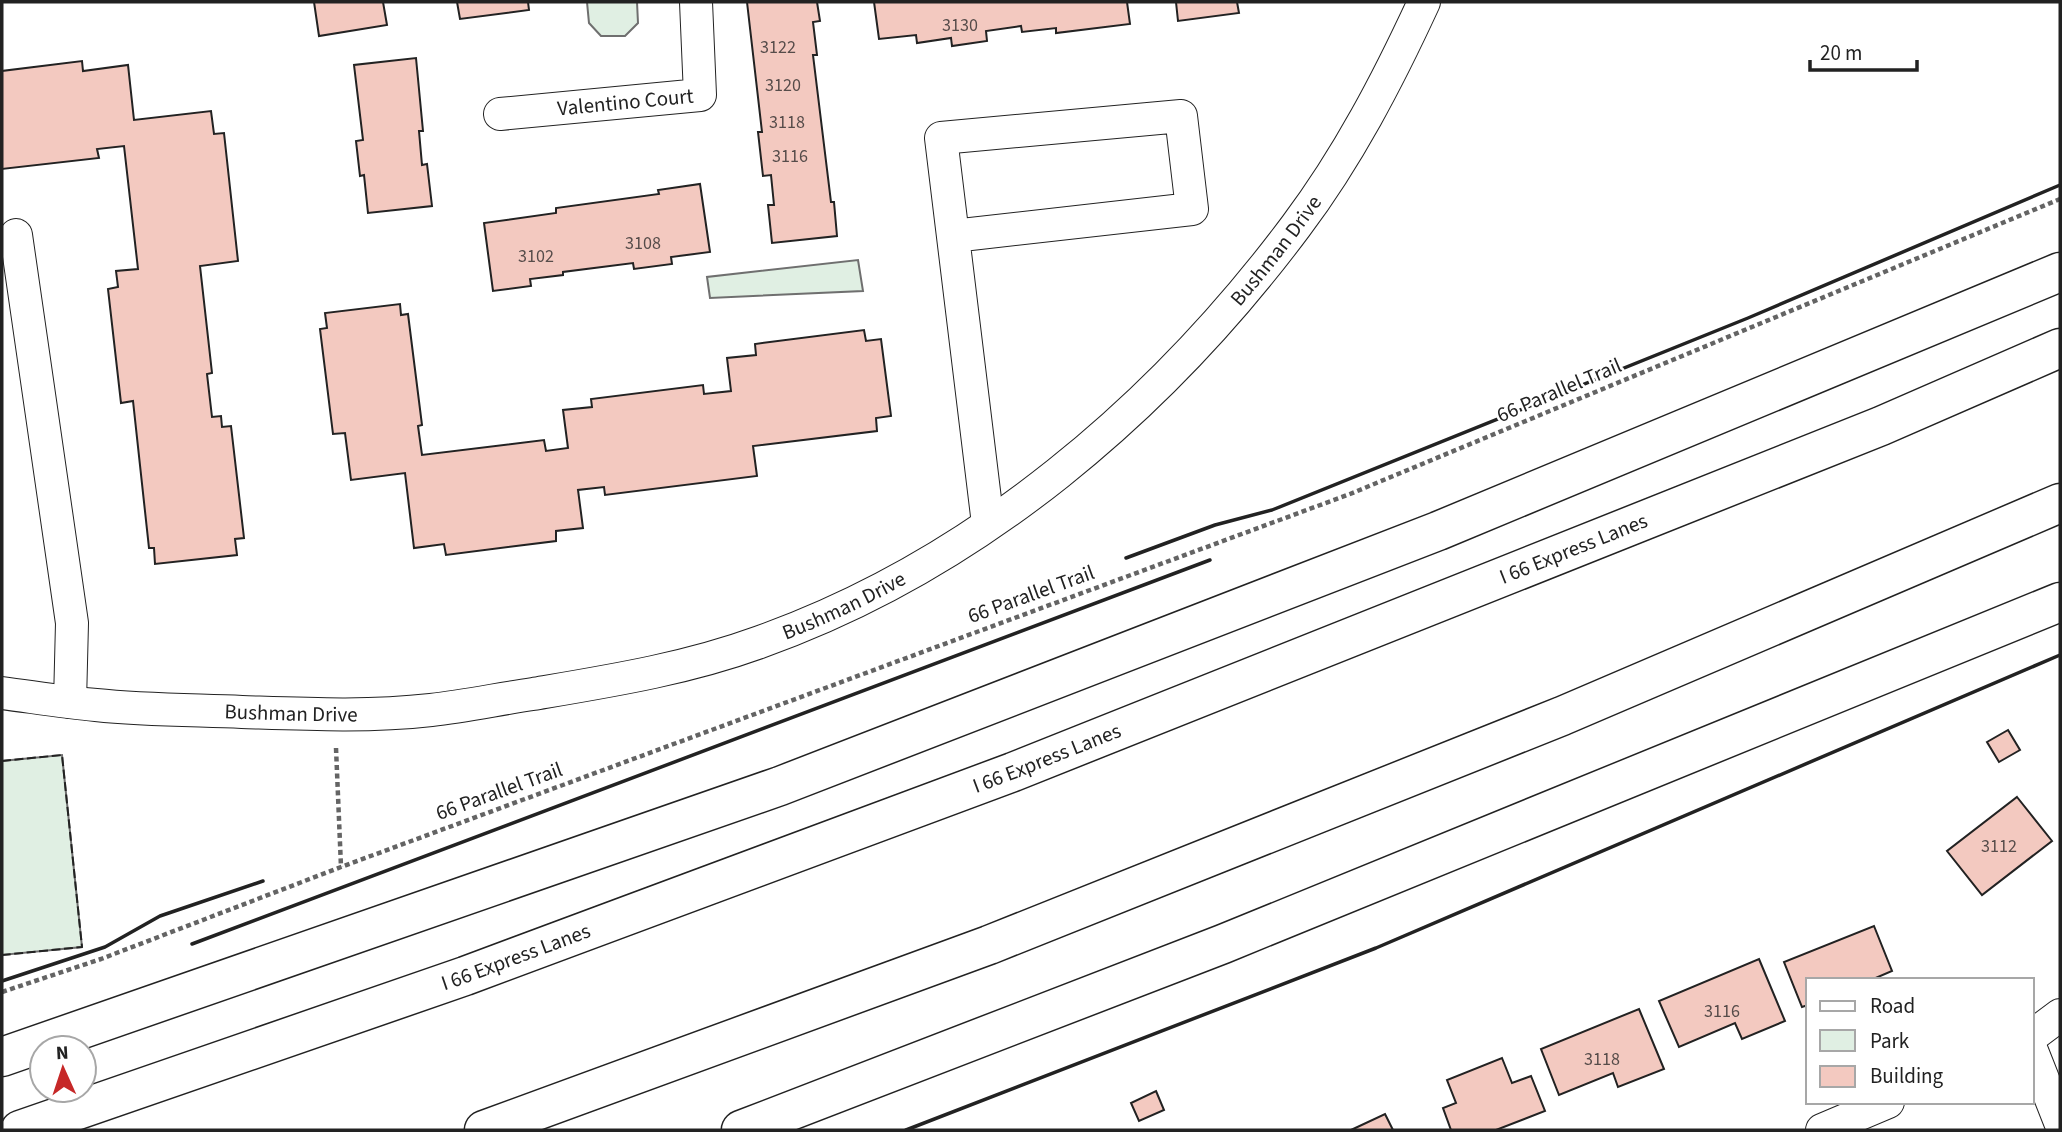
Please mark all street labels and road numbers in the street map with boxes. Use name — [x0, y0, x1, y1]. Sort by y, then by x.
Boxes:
street label: Valentino Court — [556, 81, 695, 123]
street label: Bushman Drive — [1223, 189, 1329, 312]
street label: 66 Parallel Trail — [1492, 350, 1626, 430]
street label: I 66 Express Lanes — [1495, 505, 1652, 592]
street label: 66 Parallel Trail — [963, 557, 1099, 631]
street label: Bushman Drive — [778, 564, 911, 647]
street label: Bushman Drive — [224, 696, 358, 729]
street label: I 66 Express Lanes — [968, 715, 1125, 801]
street label: 66 Parallel Trail — [431, 754, 567, 828]
street label: I 66 Express Lanes — [437, 916, 595, 998]

